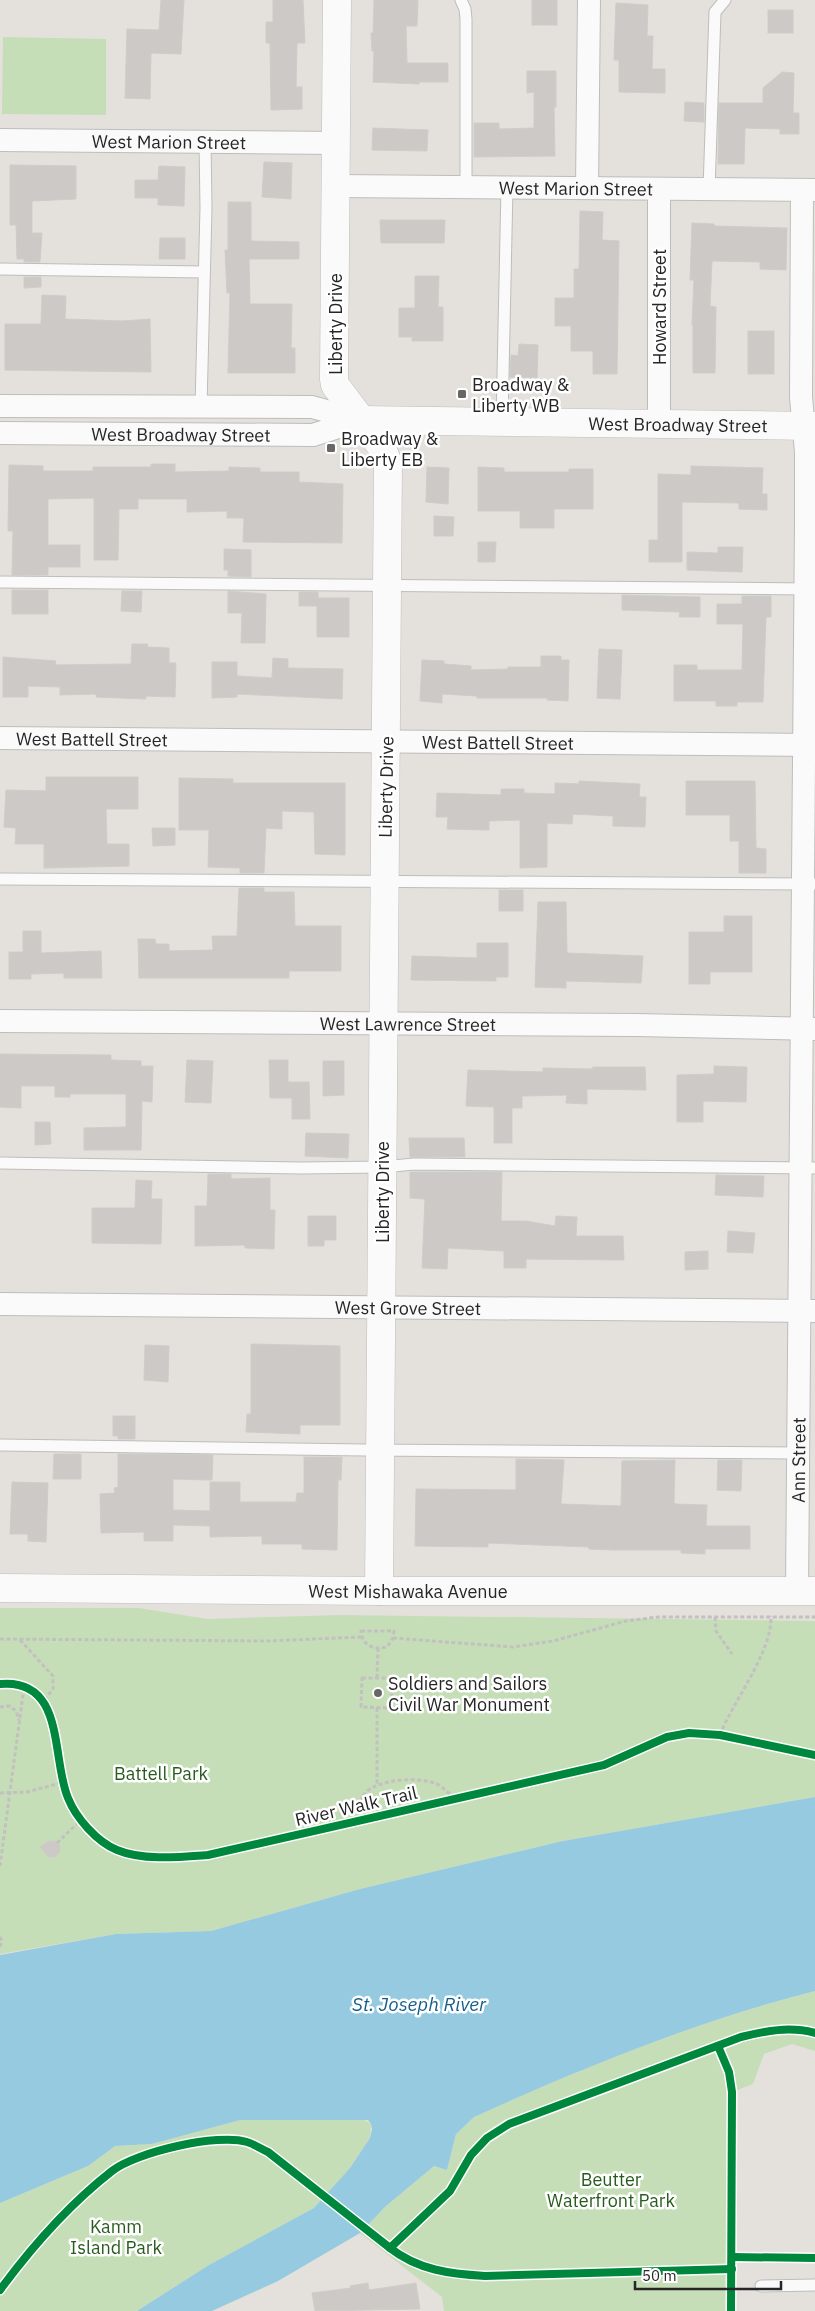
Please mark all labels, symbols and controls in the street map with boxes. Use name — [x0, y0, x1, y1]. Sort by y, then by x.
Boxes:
street label: West Marion Street — [92, 129, 246, 154]
street label: West Marion Street — [499, 176, 653, 200]
street label: Howard Street — [648, 249, 671, 365]
street label: Liberty Drive — [324, 273, 347, 375]
place label: Broadway & Liberty WB — [472, 373, 570, 417]
marker: Broadway & Liberty WB — [456, 388, 468, 400]
street label: West Broadway Street — [588, 412, 768, 437]
street label: West Broadway Street — [91, 422, 271, 446]
place label: Broadway & Liberty EB — [341, 427, 439, 471]
marker: Broadway & Liberty EB — [325, 442, 337, 454]
street label: West Battell Street — [16, 727, 168, 751]
street label: West Battell Street — [422, 730, 574, 754]
street label: Liberty Drive — [374, 736, 398, 838]
street label: West Lawrence Street — [320, 1012, 496, 1036]
street label: Liberty Drive — [371, 1141, 394, 1243]
street label: West Grove Street — [335, 1295, 481, 1320]
street label: Ann Street — [786, 1417, 810, 1503]
street label: West Mishawaka Avenue — [308, 1579, 508, 1603]
place label: Soldiers and Sailors Civil War Monument — [388, 1672, 550, 1716]
marker: Soldiers and Sailors Civil War Monument — [372, 1687, 384, 1699]
park label: Battell Park — [114, 1762, 209, 1785]
street label: River Walk Trail — [293, 1781, 419, 1831]
water label: St. Joseph River — [352, 1992, 487, 2016]
park label: Beutter Waterfront Park — [547, 2168, 675, 2212]
park label: Kamm Island Park — [70, 2215, 162, 2259]
scale bar — [635, 2258, 781, 2290]
text: 50 m — [642, 2266, 677, 2285]

